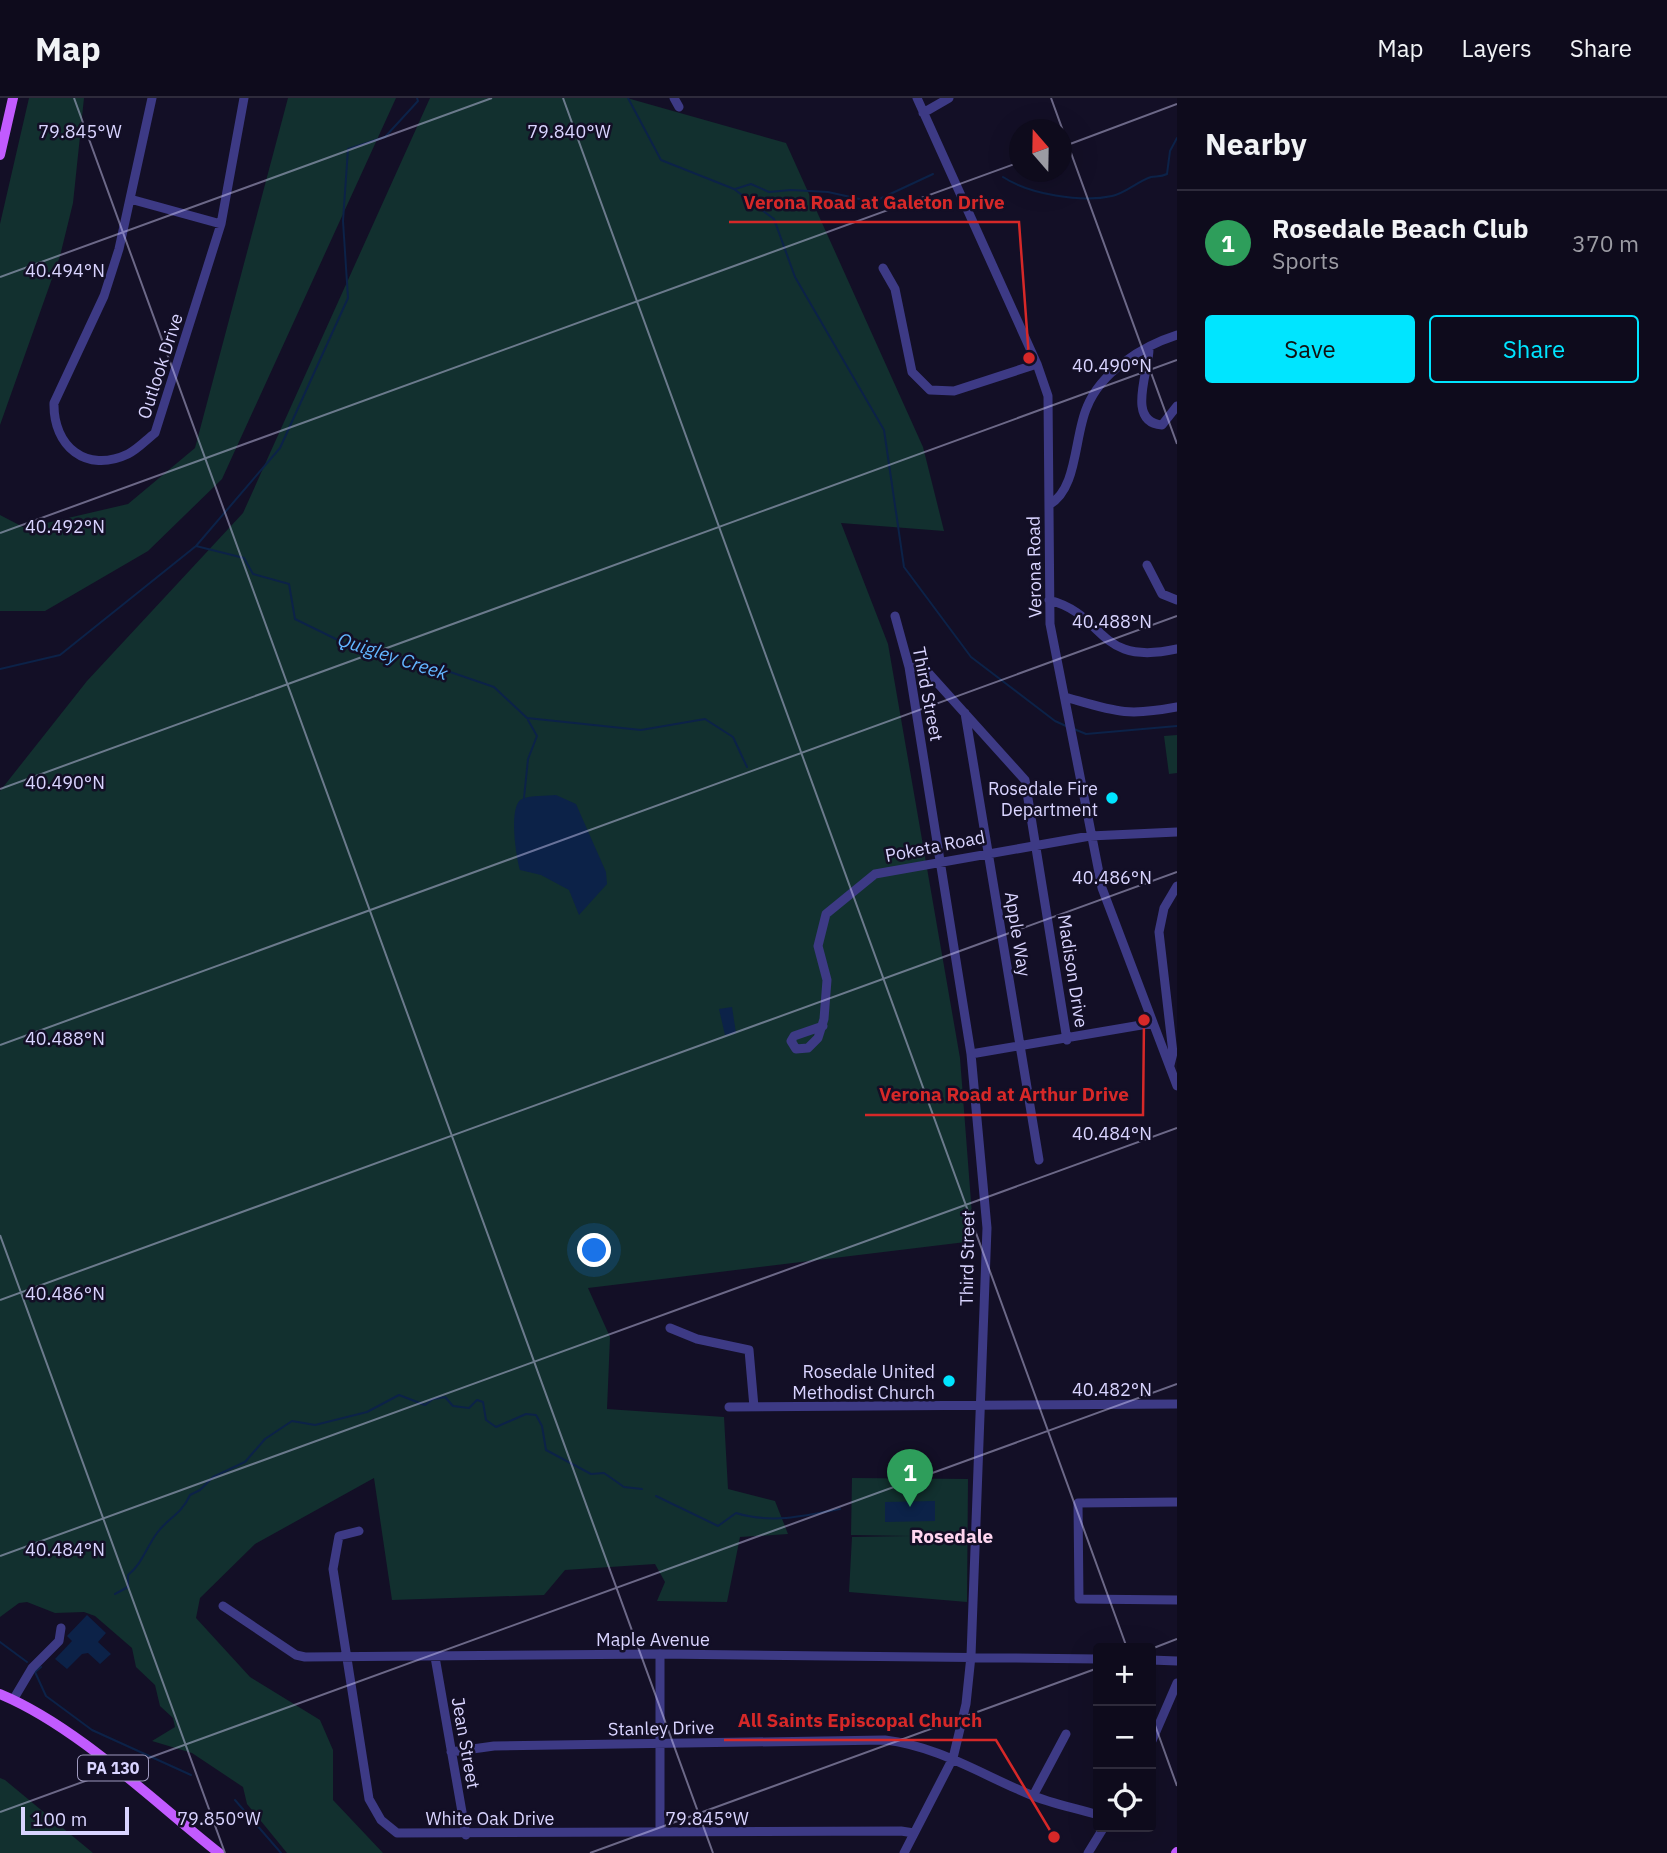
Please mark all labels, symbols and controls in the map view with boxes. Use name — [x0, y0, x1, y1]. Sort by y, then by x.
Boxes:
text: Map — [35, 27, 101, 70]
text: Map — [1377, 32, 1424, 64]
text: Layers — [1462, 32, 1532, 64]
text: Share — [1570, 32, 1632, 64]
north arrow — [1009, 119, 1072, 182]
text: 79.845°W — [38, 120, 122, 143]
text: 79.840°W — [527, 120, 611, 143]
text: Nearby — [1205, 124, 1307, 163]
callout: Verona Road at Galeton Drive — [729, 182, 1019, 222]
text: Verona Road at Galeton Drive — [743, 190, 1005, 214]
text: Rosedale Beach Club — [1272, 211, 1529, 245]
text: 1 — [1221, 228, 1235, 258]
text: 370 m — [1572, 228, 1639, 258]
text: Sports — [1272, 245, 1339, 275]
text: 40.494°N — [25, 259, 105, 282]
street label: Outlook Drive — [132, 310, 188, 422]
button: Save — [1205, 315, 1415, 383]
button: Share — [1429, 315, 1639, 383]
text: 40.490°N — [1072, 354, 1152, 377]
text: 40.492°N — [25, 515, 105, 538]
street label: Verona Road — [1022, 516, 1046, 618]
text: 40.488°N — [1072, 610, 1152, 633]
water label: Quigley Creek — [335, 627, 452, 685]
street label: Third Street — [908, 645, 948, 743]
text: 40.490°N — [25, 771, 105, 794]
place label: Rosedale Fire Department — [988, 777, 1098, 821]
marker: Rosedale Fire Department — [1104, 790, 1120, 806]
street label: Poketa Road — [883, 825, 987, 867]
text: 40.486°N — [1072, 866, 1152, 889]
street label: Apple Way — [1000, 890, 1036, 978]
street label: Madison Drive — [1053, 913, 1093, 1029]
text: 40.488°N — [25, 1027, 105, 1050]
callout: Verona Road at Arthur Drive — [865, 1075, 1143, 1115]
text: Verona Road at Arthur Drive — [879, 1082, 1129, 1106]
text: 40.484°N — [1072, 1122, 1152, 1145]
street label: Third Street — [955, 1210, 979, 1306]
your location — [577, 1233, 611, 1267]
text: 40.486°N — [25, 1282, 105, 1305]
place label: Rosedale United Methodist Church — [792, 1360, 935, 1404]
marker: Rosedale United Methodist Church — [941, 1373, 957, 1389]
text: 40.482°N — [1072, 1378, 1152, 1401]
pin: 1 — [887, 1449, 933, 1507]
district label: Rosedale — [911, 1524, 993, 1548]
text: 40.484°N — [25, 1538, 105, 1561]
street label: Maple Avenue — [596, 1628, 710, 1651]
map controls — [1093, 1643, 1156, 1832]
button: + — [1093, 1643, 1156, 1706]
street label: Jean Street — [447, 1695, 485, 1791]
callout: All Saints Episcopal Church — [724, 1700, 996, 1740]
button: − — [1093, 1706, 1156, 1769]
text: All Saints Episcopal Church — [738, 1708, 982, 1732]
street label: Stanley Drive — [608, 1716, 714, 1740]
road number: PA 130 — [78, 1756, 148, 1780]
button: locate — [1093, 1769, 1156, 1832]
scale bar — [21, 1804, 130, 1836]
text: 100 m — [32, 1807, 87, 1831]
text: 79.850°W — [177, 1807, 261, 1830]
street label: White Oak Drive — [425, 1807, 555, 1830]
text: 79.845°W — [665, 1807, 749, 1830]

